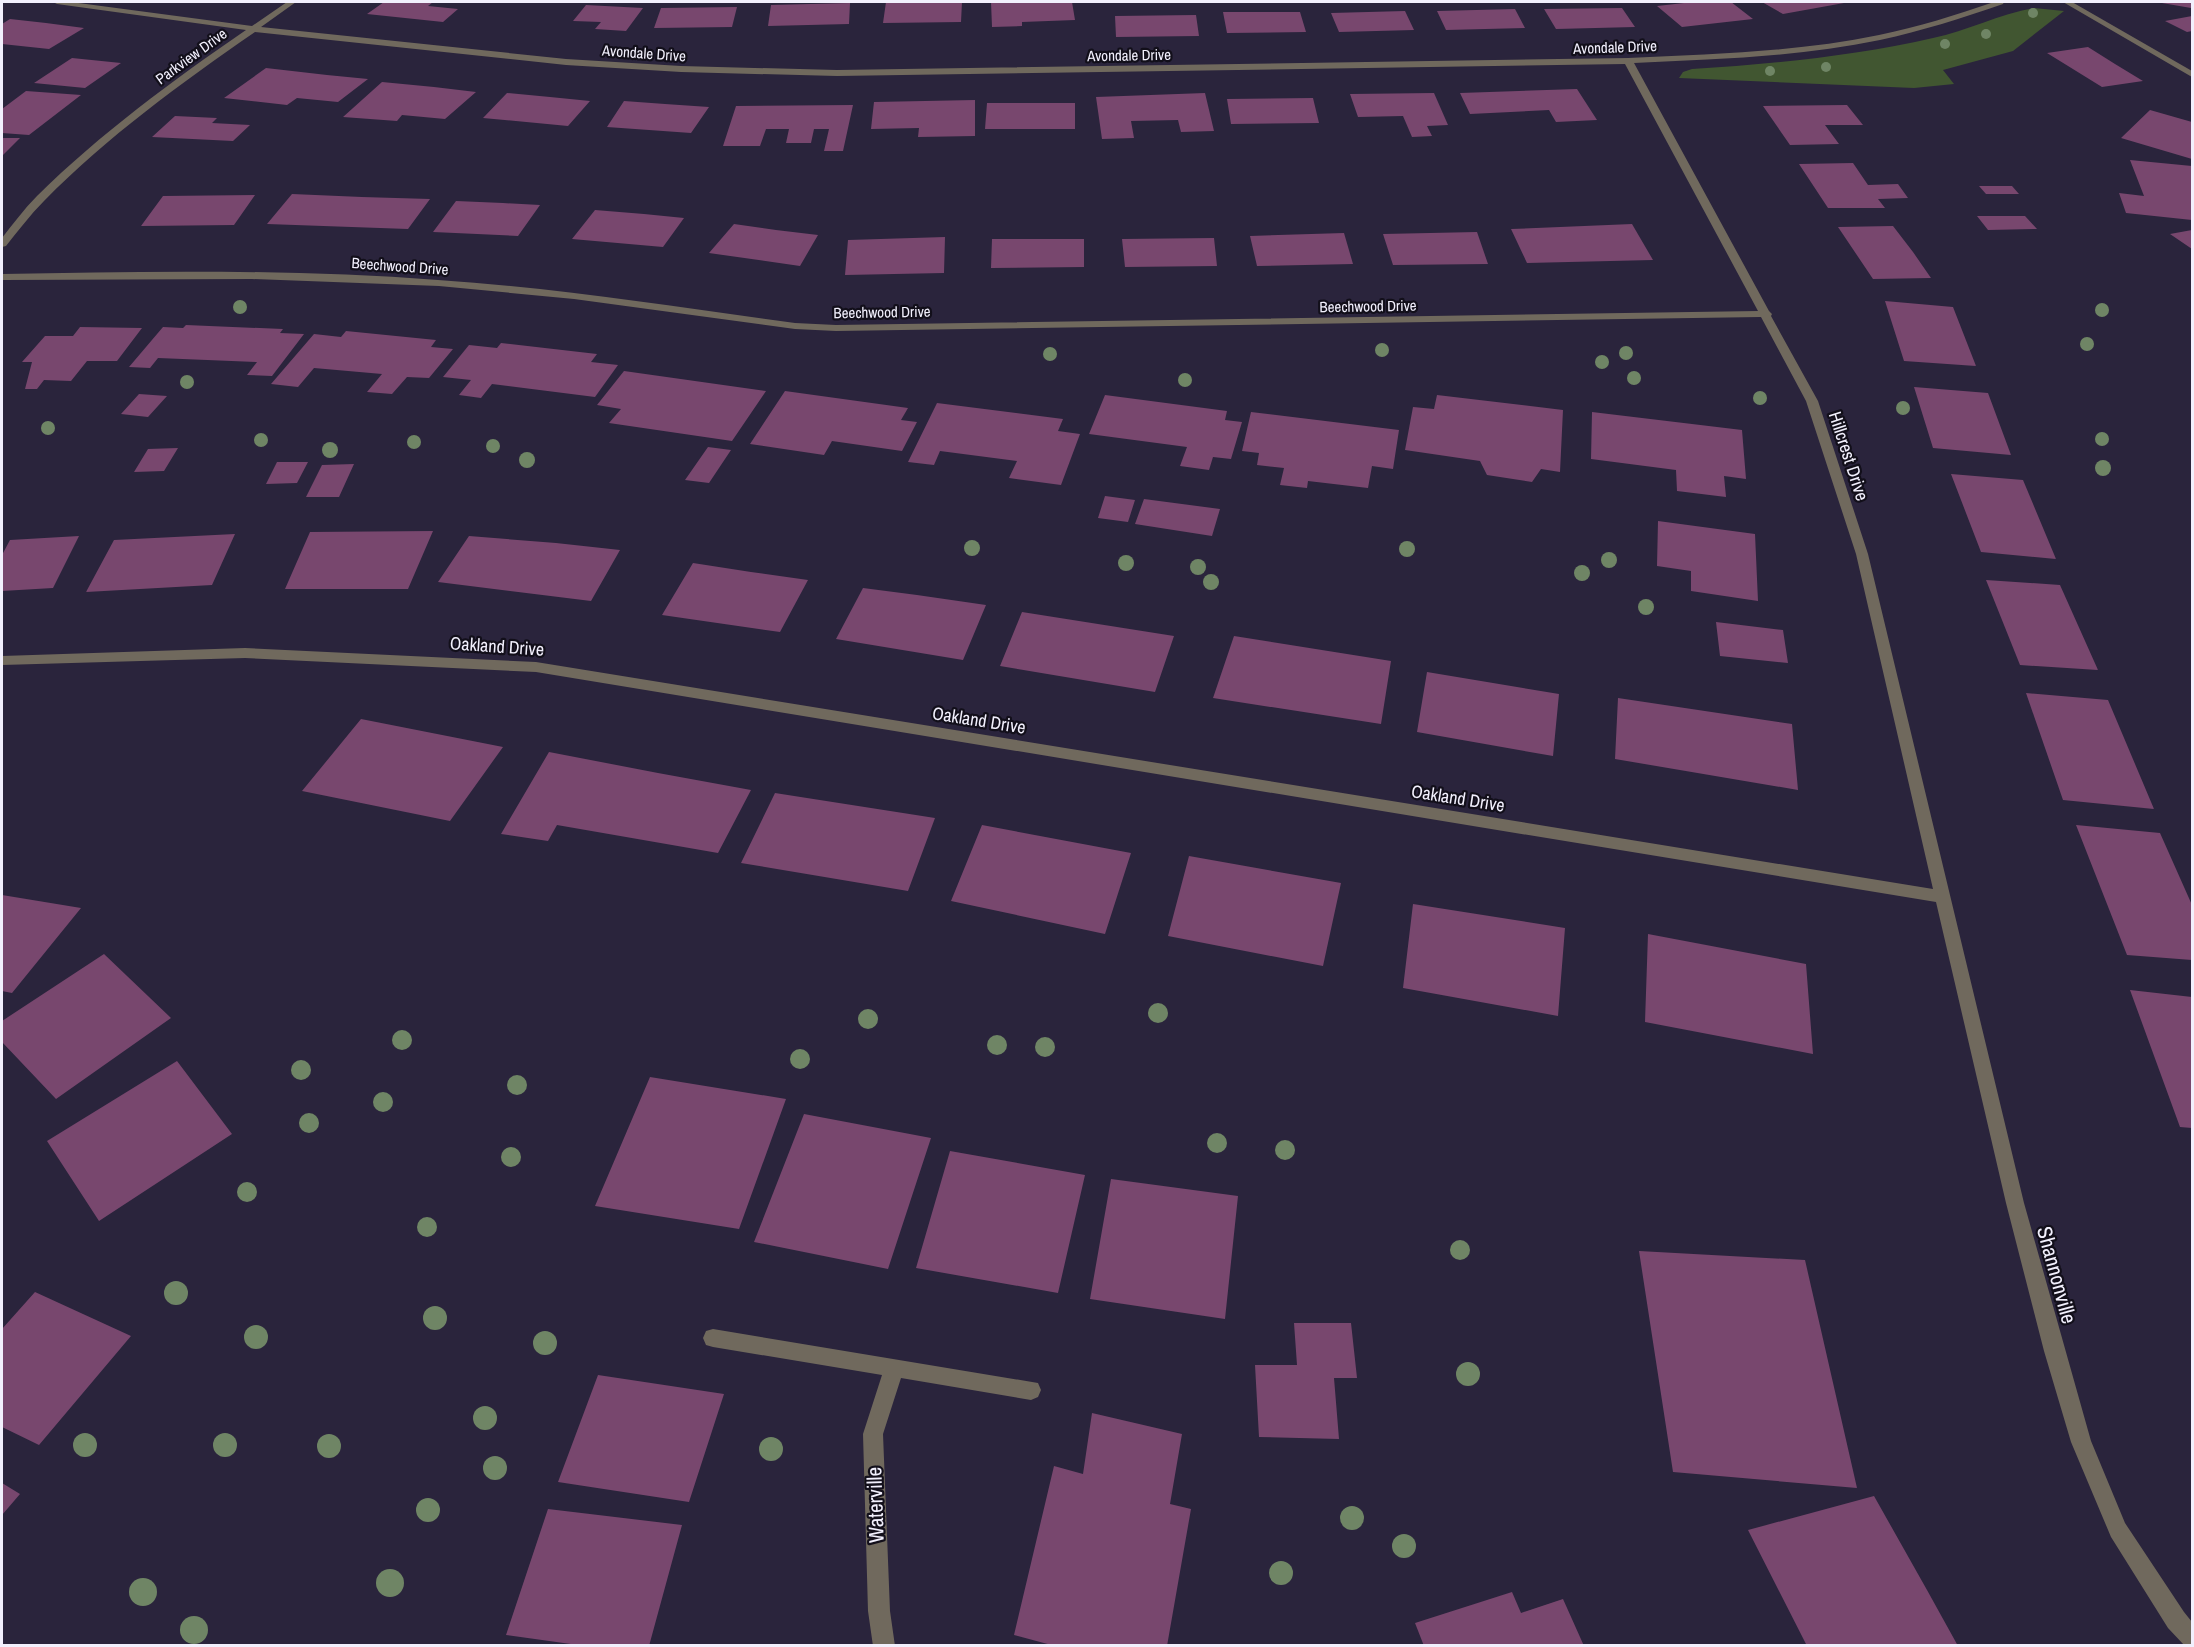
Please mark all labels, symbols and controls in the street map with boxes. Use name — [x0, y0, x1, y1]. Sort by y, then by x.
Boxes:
street label: Parkview Drive — [151, 23, 231, 89]
street label: Avondale Drive — [1572, 35, 1657, 59]
street label: Avondale Drive — [600, 40, 687, 66]
street label: Avondale Drive — [1086, 44, 1171, 66]
street label: Beechwood Drive — [351, 252, 449, 280]
street label: Beechwood Drive — [1319, 295, 1417, 317]
street label: Beechwood Drive — [833, 301, 931, 323]
street label: Hillcrest Drive — [1823, 408, 1875, 504]
street label: Oakland Drive — [449, 630, 545, 662]
street label: Oakland Drive — [930, 700, 1028, 740]
street label: Oakland Drive — [1409, 778, 1507, 818]
street label: Shannonville — [2030, 1223, 2084, 1327]
street label: Waterville — [859, 1467, 891, 1543]

